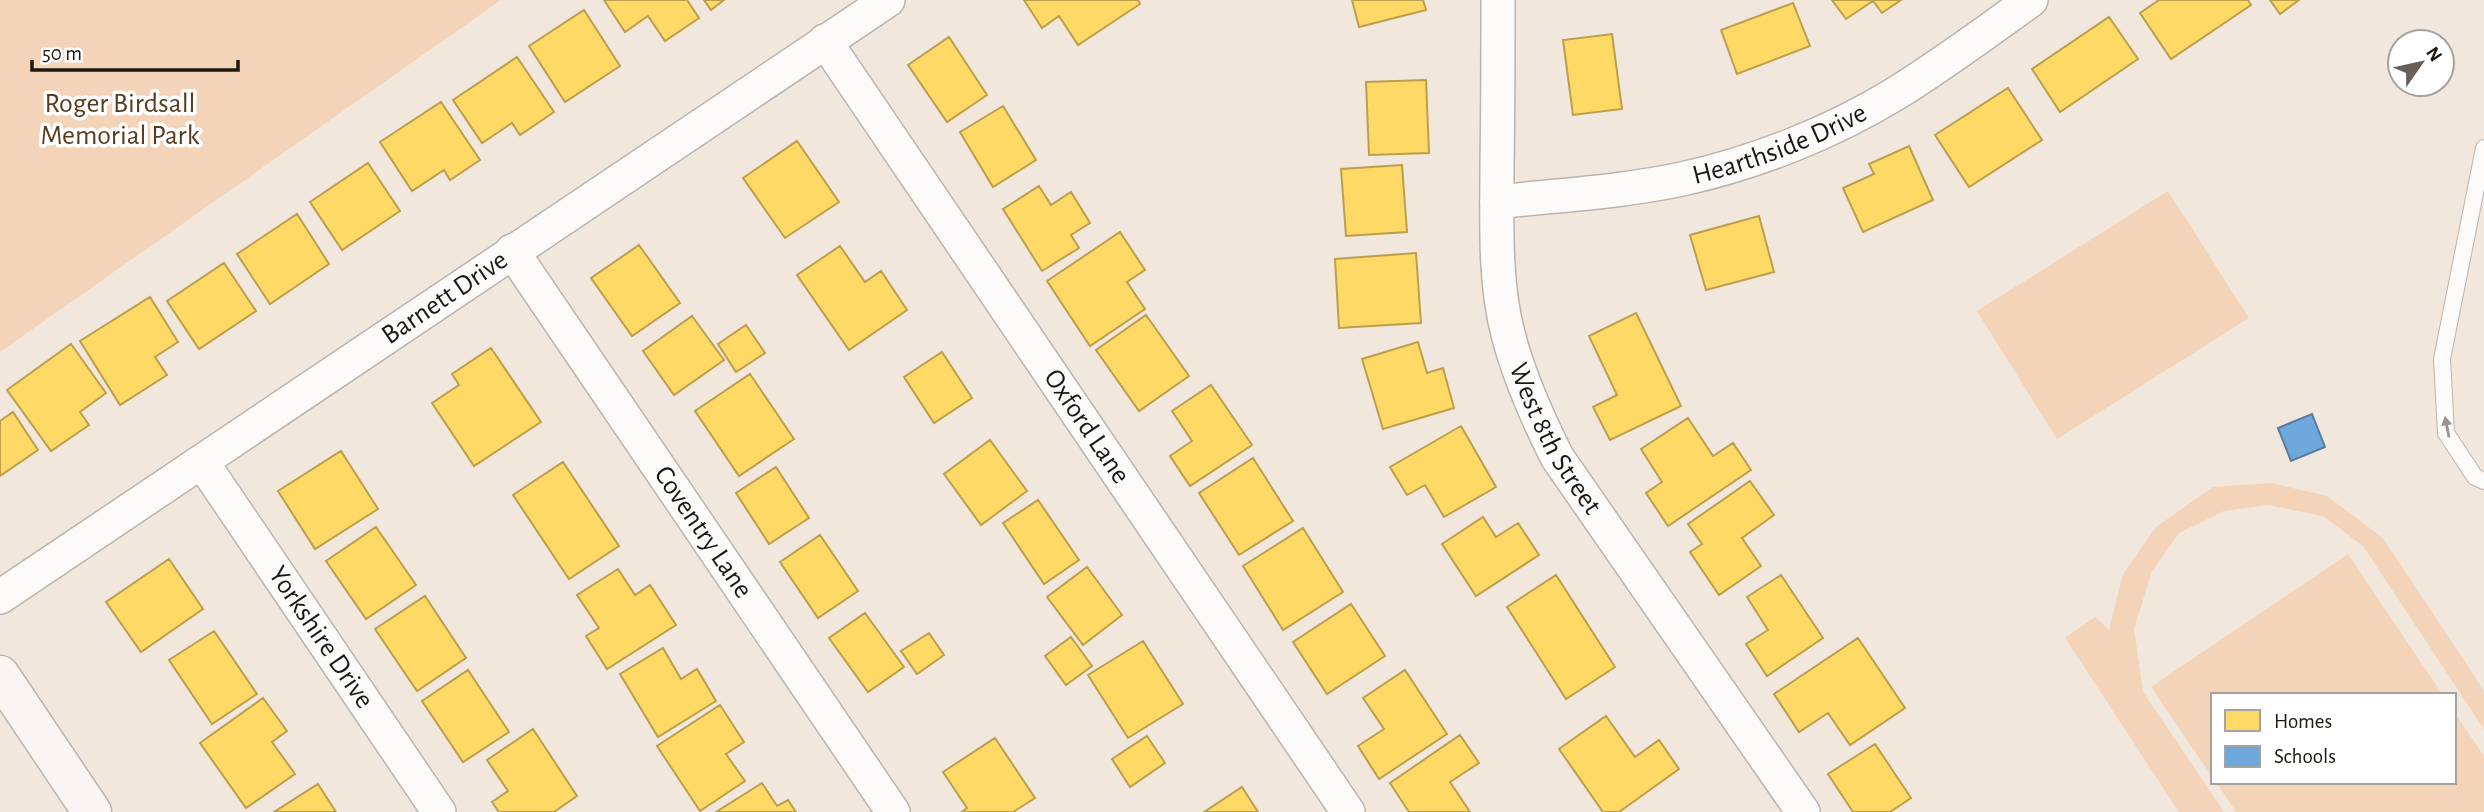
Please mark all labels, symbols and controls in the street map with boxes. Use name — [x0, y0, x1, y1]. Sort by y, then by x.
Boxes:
scale bar — [32, 28, 238, 72]
north arrow — [2386, 28, 2456, 98]
text: 50 m — [42, 43, 82, 64]
text: N — [2422, 44, 2445, 65]
park label: Roger Birdsall Memorial Park — [41, 90, 200, 150]
street label: Hearthside Drive — [1690, 99, 1871, 190]
street label: Barnett Drive — [377, 246, 513, 350]
street label: West 8th Street — [1504, 359, 1606, 520]
street label: Oxford Lane — [1038, 364, 1135, 489]
one-way arrow — [2442, 415, 2453, 437]
street label: Coventry Lane — [649, 461, 758, 603]
street label: Yorkshire Drive — [263, 561, 379, 714]
legend — [2211, 693, 2456, 784]
text: Homes — [2274, 711, 2332, 732]
text: Schools — [2274, 746, 2336, 767]

